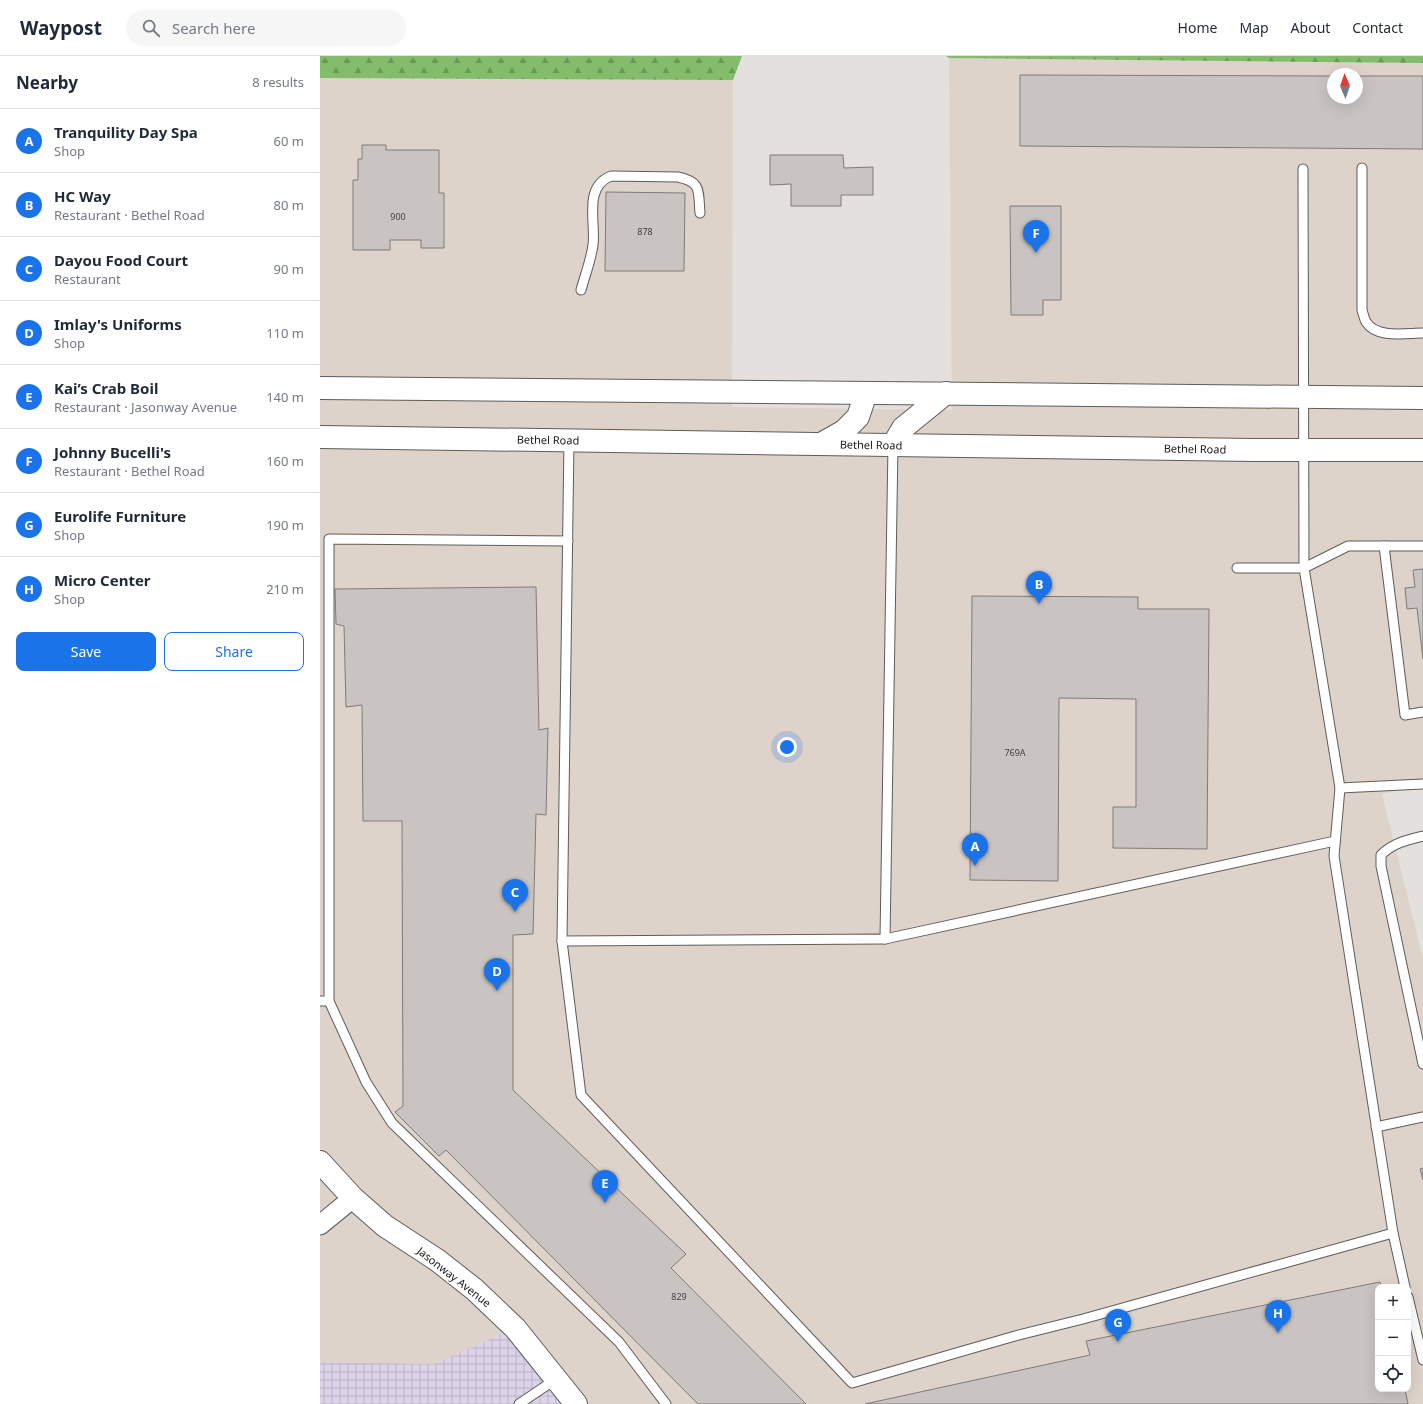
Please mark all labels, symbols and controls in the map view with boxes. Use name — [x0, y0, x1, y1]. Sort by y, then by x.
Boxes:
search box — [126, 10, 406, 46]
text: Waypost — [20, 15, 102, 41]
icon: search — [140, 17, 162, 39]
text: Search here — [172, 18, 255, 38]
text: Home — [1178, 18, 1217, 37]
text: Map — [1239, 18, 1269, 37]
text: About — [1291, 18, 1330, 37]
text: Contact — [1352, 18, 1403, 37]
north arrow — [1327, 68, 1363, 104]
text: Nearby — [16, 71, 78, 94]
text: 8 results — [252, 73, 304, 91]
text: Tranquility Day Spa — [54, 122, 198, 142]
text: A — [25, 132, 34, 150]
text: 60 m — [274, 132, 304, 150]
text: Shop — [54, 142, 85, 160]
text: HC Way — [54, 186, 111, 206]
text: B — [25, 196, 33, 214]
text: 80 m — [274, 196, 304, 214]
text: Restaurant · Bethel Road — [54, 206, 205, 224]
house number: 900 — [390, 210, 406, 223]
pin: F — [1023, 220, 1049, 253]
house number: 878 — [637, 225, 653, 238]
text: Dayou Food Court — [54, 250, 188, 270]
text: C — [25, 260, 33, 278]
text: 90 m — [274, 260, 304, 278]
text: Restaurant — [54, 270, 121, 288]
text: Imlay's Uniforms — [54, 314, 182, 334]
text: D — [24, 324, 34, 342]
text: 110 m — [266, 324, 304, 342]
text: Shop — [54, 334, 85, 352]
text: Kai’s Crab Boil — [54, 378, 158, 398]
text: E — [25, 388, 33, 406]
text: 140 m — [266, 388, 304, 406]
text: Restaurant · Jasonway Avenue — [54, 398, 237, 416]
street label: Bethel Road — [517, 431, 579, 448]
street label: Bethel Road — [840, 436, 902, 453]
street label: Bethel Road — [1164, 440, 1226, 457]
text: Johnny Bucelli's — [54, 442, 171, 462]
text: F — [25, 452, 33, 470]
text: 160 m — [266, 452, 304, 470]
text: Restaurant · Bethel Road — [54, 462, 205, 480]
text: Eurolife Furniture — [54, 506, 186, 526]
text: G — [24, 516, 34, 534]
text: 190 m — [266, 516, 304, 534]
text: Shop — [54, 526, 85, 544]
text: Micro Center — [54, 570, 151, 590]
pin: B — [1026, 571, 1052, 604]
text: H — [24, 580, 34, 598]
text: 210 m — [266, 580, 304, 598]
text: Shop — [54, 590, 85, 608]
button: Save — [16, 632, 156, 671]
button: Share — [164, 632, 304, 671]
your location — [777, 737, 797, 757]
house number: 769A — [1004, 746, 1026, 759]
pin: A — [962, 833, 988, 866]
pin: C — [502, 879, 528, 912]
pin: D — [484, 958, 510, 991]
pin: E — [592, 1170, 618, 1203]
street label: Jasonway Avenue — [414, 1242, 494, 1310]
map controls — [1375, 1284, 1411, 1392]
button: + — [1375, 1284, 1411, 1320]
house number: 829 — [671, 1290, 687, 1303]
pin: H — [1265, 1300, 1291, 1333]
pin: G — [1105, 1309, 1131, 1342]
button: − — [1375, 1320, 1411, 1356]
button: locate — [1375, 1356, 1411, 1392]

